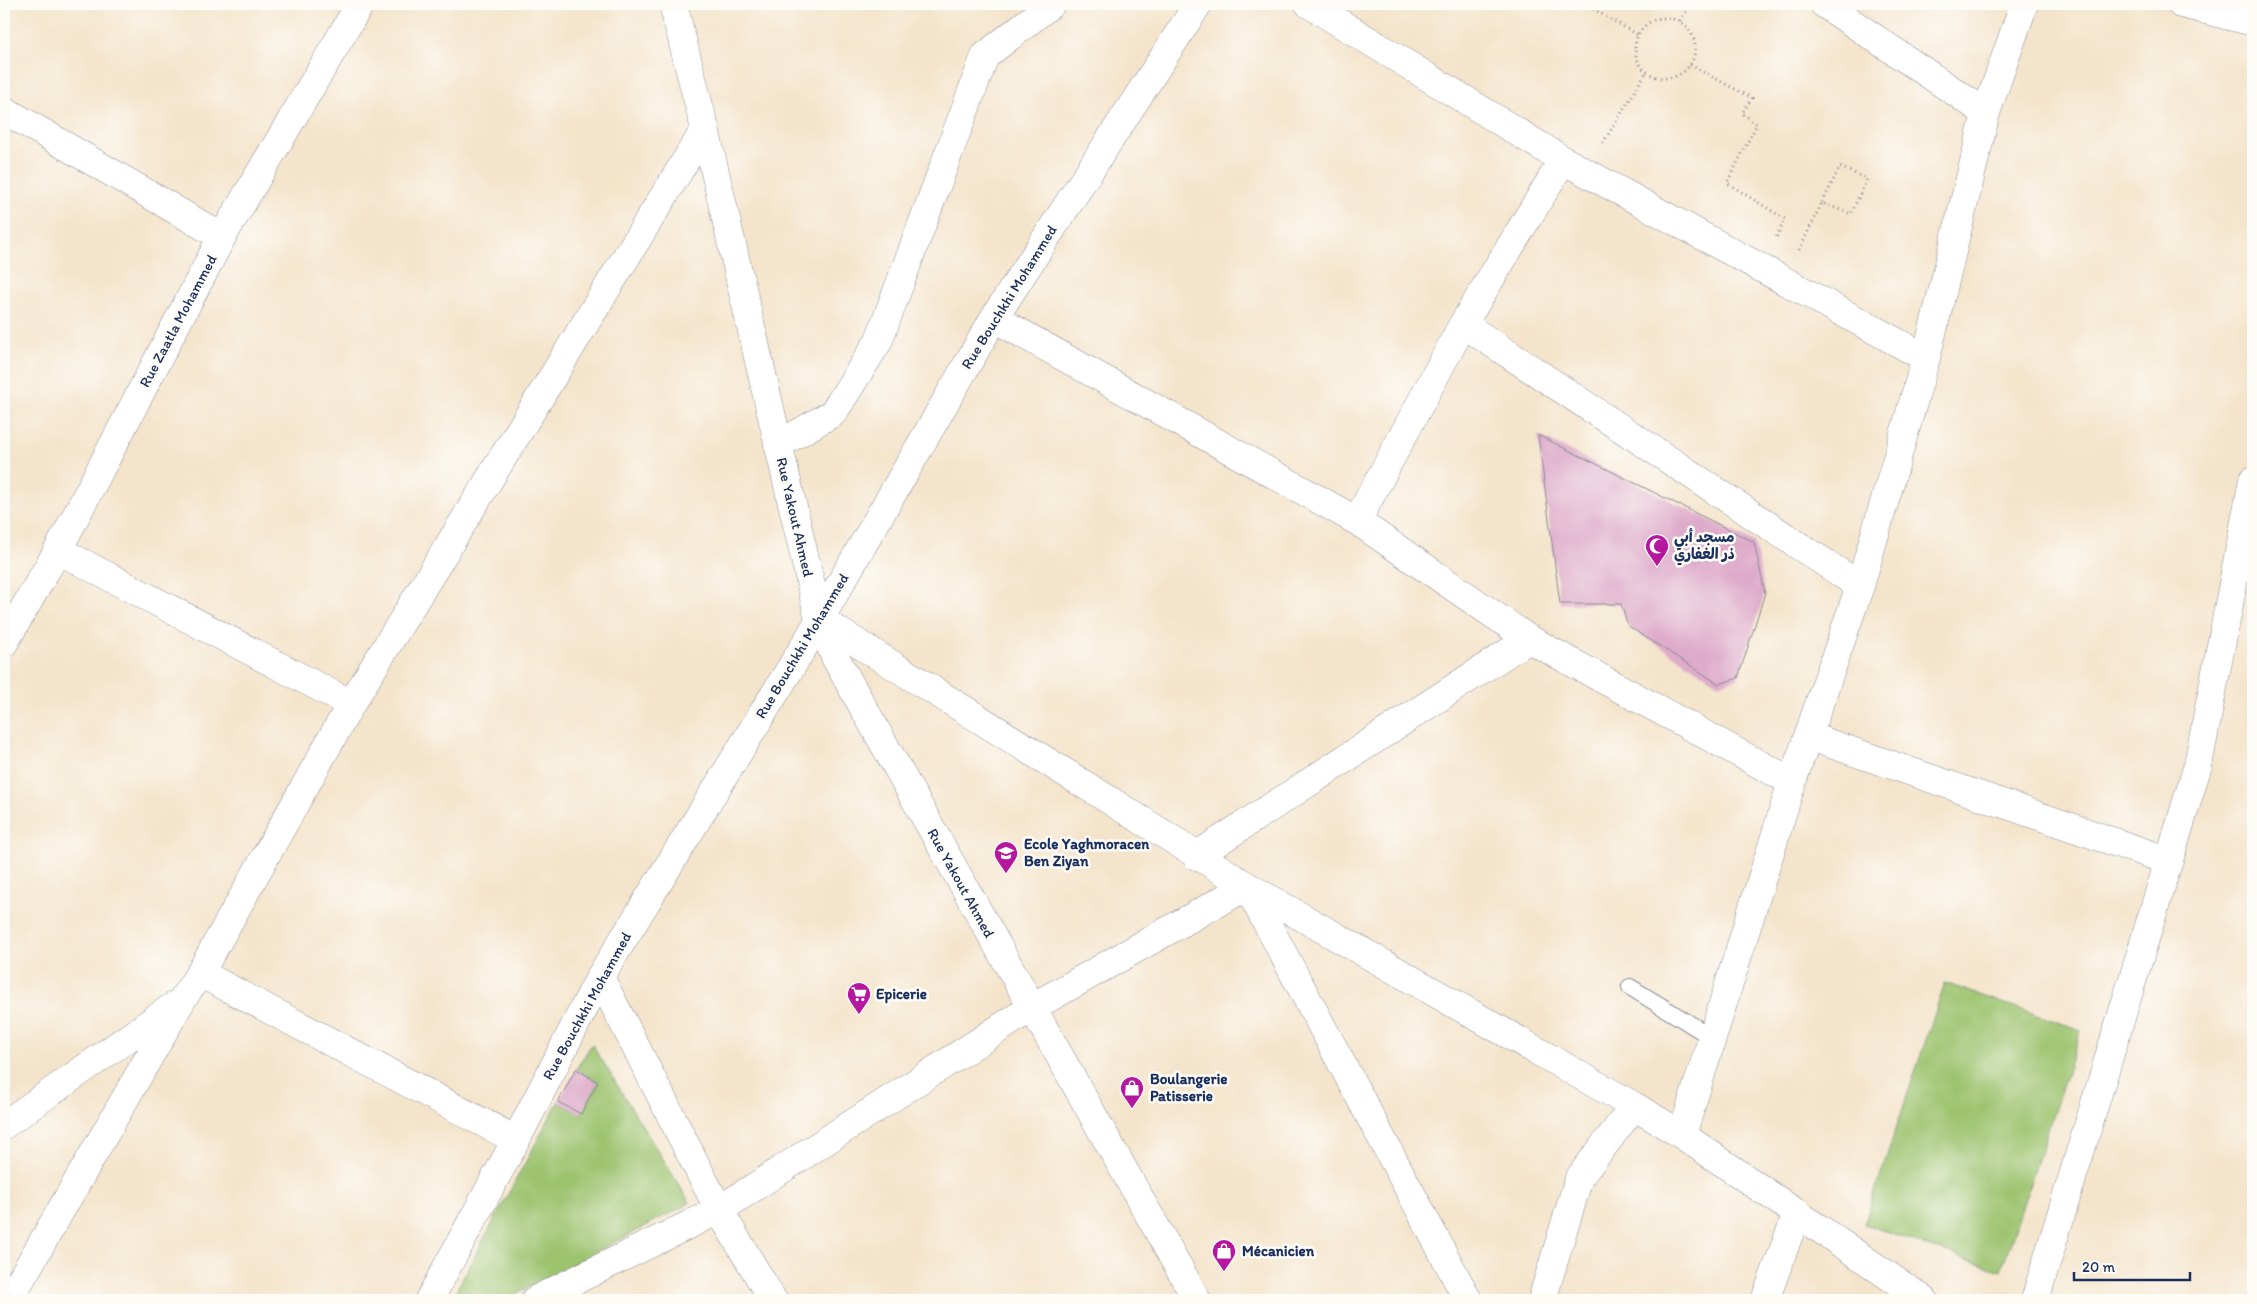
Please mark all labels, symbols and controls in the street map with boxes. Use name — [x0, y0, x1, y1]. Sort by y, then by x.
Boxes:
street label: Rue Bouchkhi Mohammed — [957, 222, 1061, 372]
street label: Rue Zaatla Mohammed — [135, 252, 221, 390]
street label: Rue Yakout Ahmed — [772, 455, 818, 579]
place label: مسجد أبي ذر الغفاري — [1674, 527, 1735, 566]
mosque icon: مسجد أبي ذر الغفاري — [1644, 533, 1670, 567]
street label: Rue Bouchkhi Mohammed — [751, 570, 853, 722]
street label: Rue Yakout Ahmed — [924, 825, 998, 941]
place label: Ecole Yaghmoracen Ben Ziyan — [1024, 835, 1150, 871]
school or university icon: Ecole Yaghmoracen Ben Ziyan — [993, 840, 1019, 874]
street label: Rue Bouchkhi Mohammed — [539, 929, 635, 1083]
supermarket icon: Epicerie — [846, 981, 872, 1015]
place label: Epicerie — [876, 985, 927, 1004]
place label: Boulangerie Patisserie — [1150, 1070, 1227, 1105]
shop icon: Boulangerie Patisserie — [1119, 1075, 1145, 1109]
shop icon: Mécanicien — [1211, 1238, 1237, 1272]
place label: Mécanicien — [1242, 1242, 1315, 1260]
scale bar — [2074, 1249, 2191, 1281]
text: 20 m — [2082, 1258, 2116, 1276]

